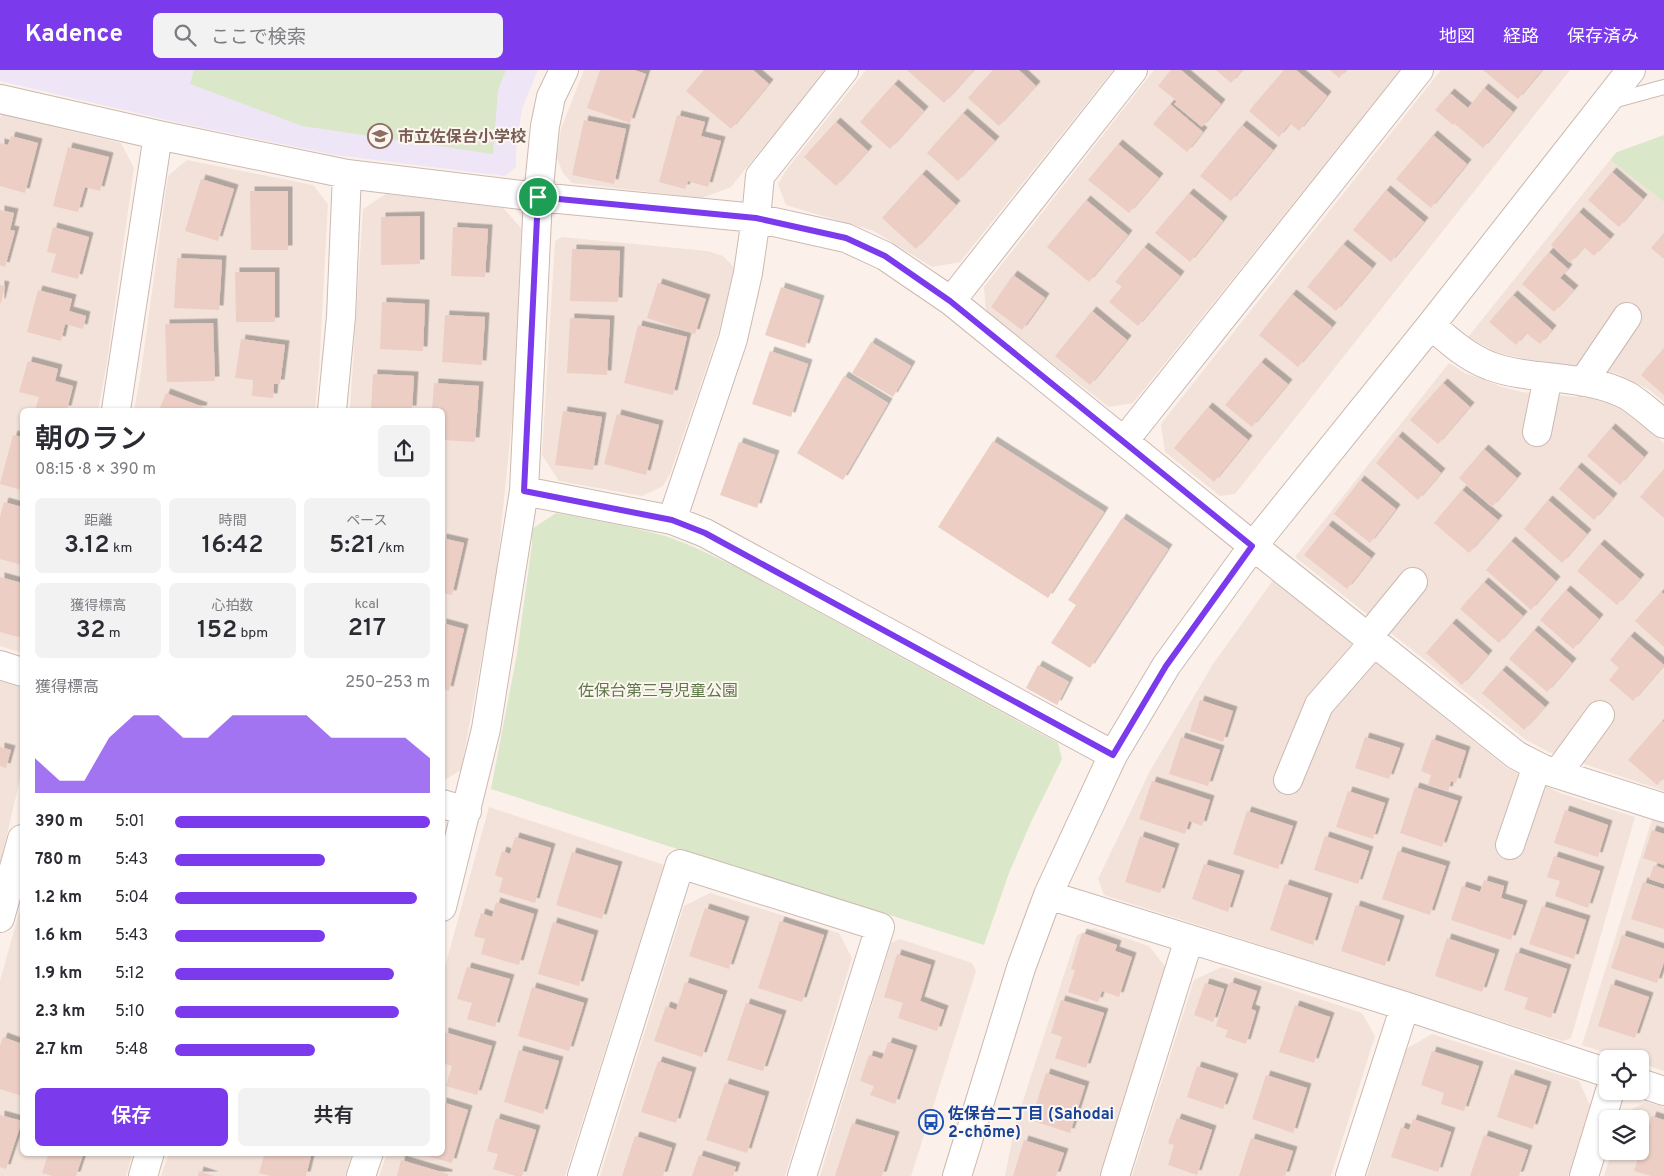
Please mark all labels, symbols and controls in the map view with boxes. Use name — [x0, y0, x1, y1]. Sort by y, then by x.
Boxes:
search box — [153, 13, 503, 58]
text: Kadence — [25, 20, 123, 50]
icon: search — [171, 21, 199, 49]
text: ここで検索 — [211, 26, 306, 50]
text: 地図 — [1439, 26, 1475, 49]
text: 経路 — [1503, 26, 1539, 49]
text: 保存済み — [1567, 26, 1639, 49]
school or university icon: 市立佐保台小学校 — [367, 123, 393, 149]
place label: 市立佐保台小学校 — [398, 128, 526, 148]
pin — [517, 176, 559, 218]
icon: arrive — [524, 183, 552, 211]
text: 朝のラン — [35, 423, 147, 459]
button: share — [378, 425, 430, 477]
text: 08:15 · 8 × 390 m — [35, 460, 156, 480]
text: 距離 — [84, 513, 112, 530]
text: 時間 — [218, 513, 246, 530]
text: ペース — [346, 513, 387, 530]
text: 3.12 — [64, 530, 110, 562]
text: 16:42 — [201, 530, 264, 562]
text: 5:21 — [329, 530, 375, 562]
text: km — [110, 540, 132, 557]
text: /km — [375, 540, 405, 557]
text: kcal — [354, 596, 379, 613]
text: 獲得標高 — [70, 598, 126, 615]
text: 心拍数 — [211, 598, 253, 615]
text: 217 — [348, 613, 386, 645]
text: 32 — [76, 615, 105, 647]
text: 152 — [197, 615, 237, 647]
text: m — [105, 625, 121, 642]
text: bpm — [237, 625, 268, 642]
text: 250–253 m — [345, 673, 430, 693]
text: 獲得標高 — [35, 678, 99, 698]
park label: 佐保台第三号児童公園 — [578, 682, 738, 702]
text: 390 m — [35, 812, 83, 832]
text: 5:01 — [115, 812, 145, 832]
text: 780 m — [35, 850, 81, 870]
text: 5:43 — [115, 850, 148, 870]
text: 1.2 km — [35, 888, 82, 908]
text: 5:04 — [115, 888, 149, 908]
text: 1.6 km — [35, 926, 82, 946]
text: 5:43 — [115, 926, 148, 946]
text: 1.9 km — [35, 964, 82, 984]
text: 5:12 — [115, 964, 144, 984]
text: 2.3 km — [35, 1002, 85, 1022]
text: 5:10 — [115, 1002, 145, 1022]
text: 2.7 km — [35, 1040, 83, 1060]
text: 5:48 — [115, 1040, 148, 1060]
map controls — [1599, 1050, 1649, 1160]
button: locate — [1599, 1050, 1649, 1100]
button: 保存 — [35, 1088, 228, 1146]
button: 共有 — [238, 1088, 430, 1146]
place label: 佐保台二丁目 (Sahodai 2-chōme) — [947, 1105, 1114, 1143]
bus stop icon: 佐保台二丁目 (Sahodai 2-chōme) — [918, 1109, 944, 1135]
button: layers — [1599, 1110, 1649, 1160]

